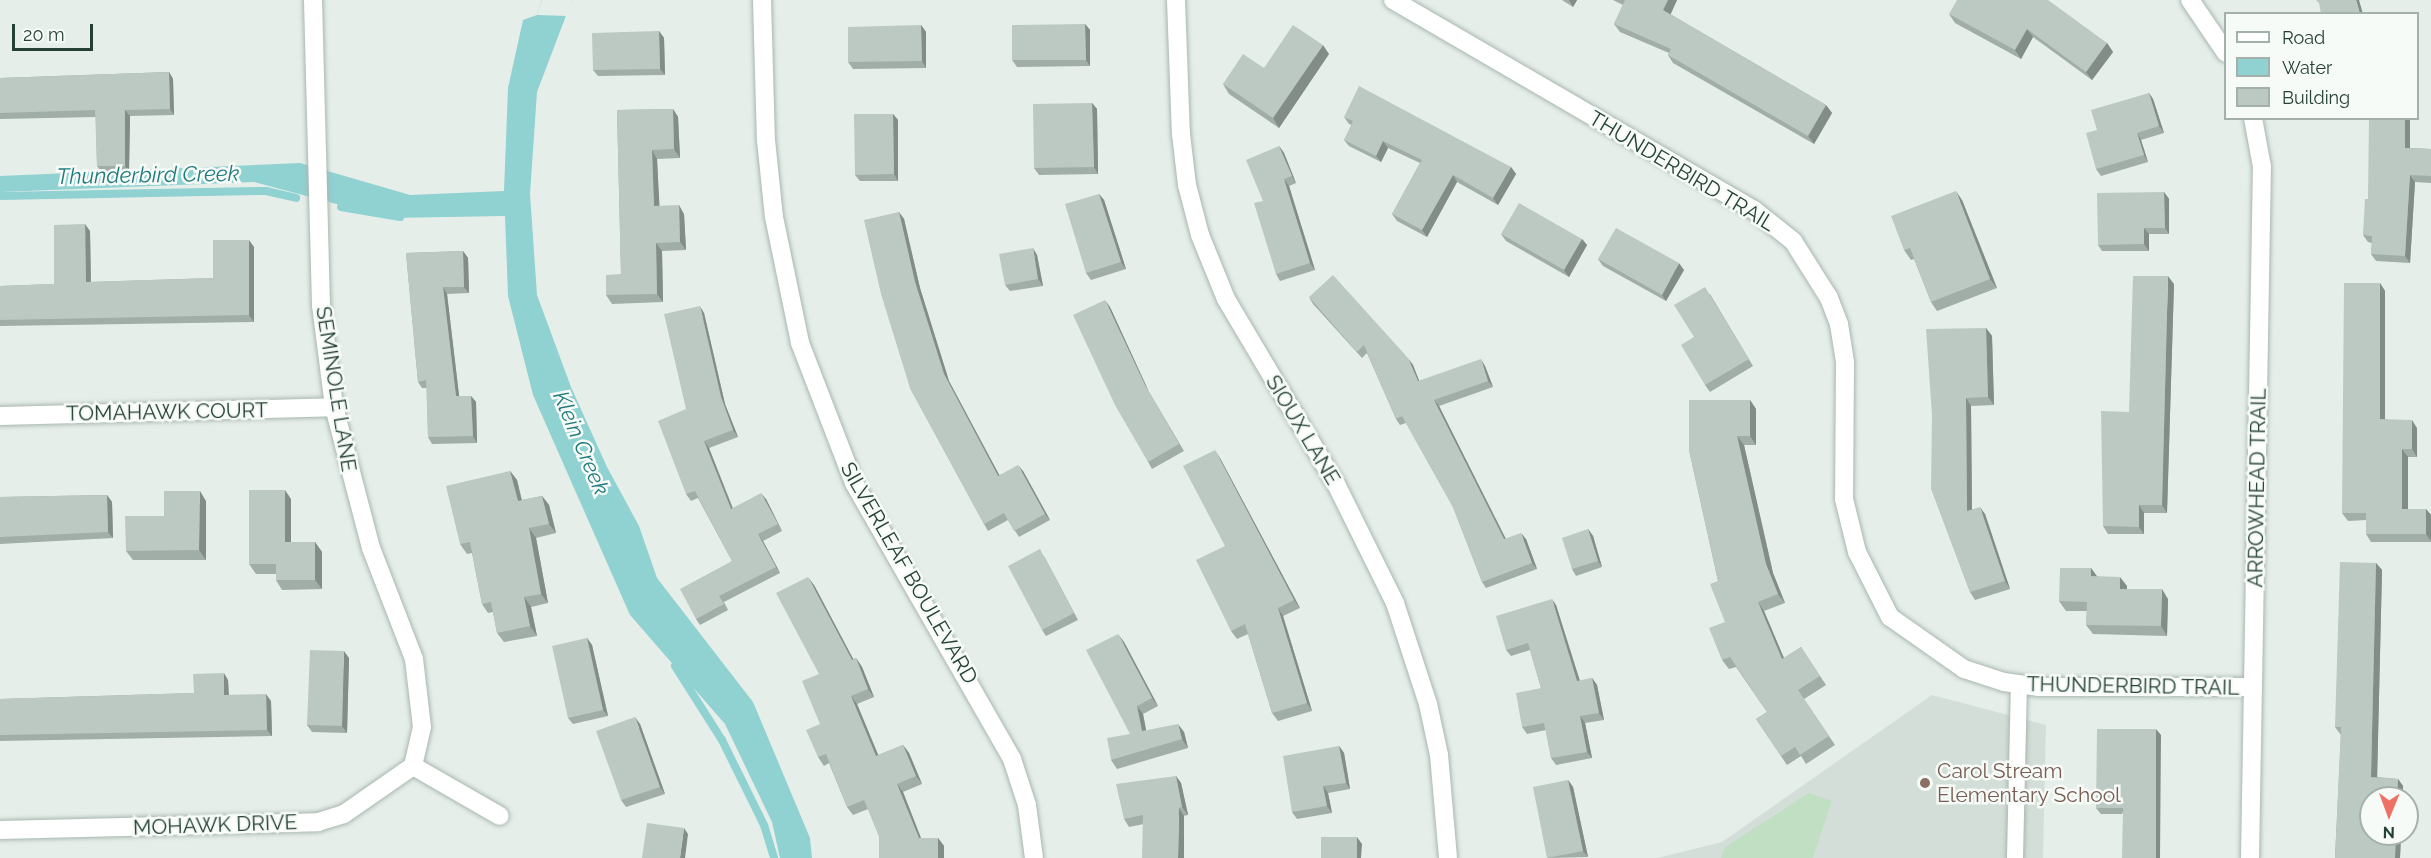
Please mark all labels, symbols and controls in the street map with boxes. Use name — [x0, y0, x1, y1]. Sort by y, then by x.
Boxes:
scale bar — [15, 12, 96, 50]
legend — [2224, 12, 2419, 120]
text: 20 m — [23, 24, 65, 45]
text: Road — [2282, 27, 2325, 48]
text: Water — [2282, 57, 2332, 78]
text: Building — [2282, 87, 2350, 108]
street label: THUNDERBIRD TRAIL — [1584, 105, 1780, 237]
water label: Thunderbird Creek — [56, 160, 240, 190]
street label: SEMINOLE LANE — [310, 305, 362, 473]
street label: SIOUX LANE — [1260, 371, 1346, 489]
water label: Klein Creek — [547, 387, 615, 499]
street label: ARROWHEAD TRAIL — [2243, 388, 2271, 588]
street label: TOMAHAWK COURT — [66, 398, 268, 426]
street label: SILVERLEAF BOULEVARD — [835, 457, 983, 689]
street label: THUNDERBIRD TRAIL — [2026, 672, 2240, 700]
place label: Carol Stream Elementary School — [1937, 758, 2121, 808]
marker: Carol Stream Elementary School — [1918, 776, 1932, 790]
north arrow — [2359, 786, 2419, 846]
street label: MOHAWK DRIVE — [132, 810, 298, 840]
text: N — [2382, 823, 2395, 842]

